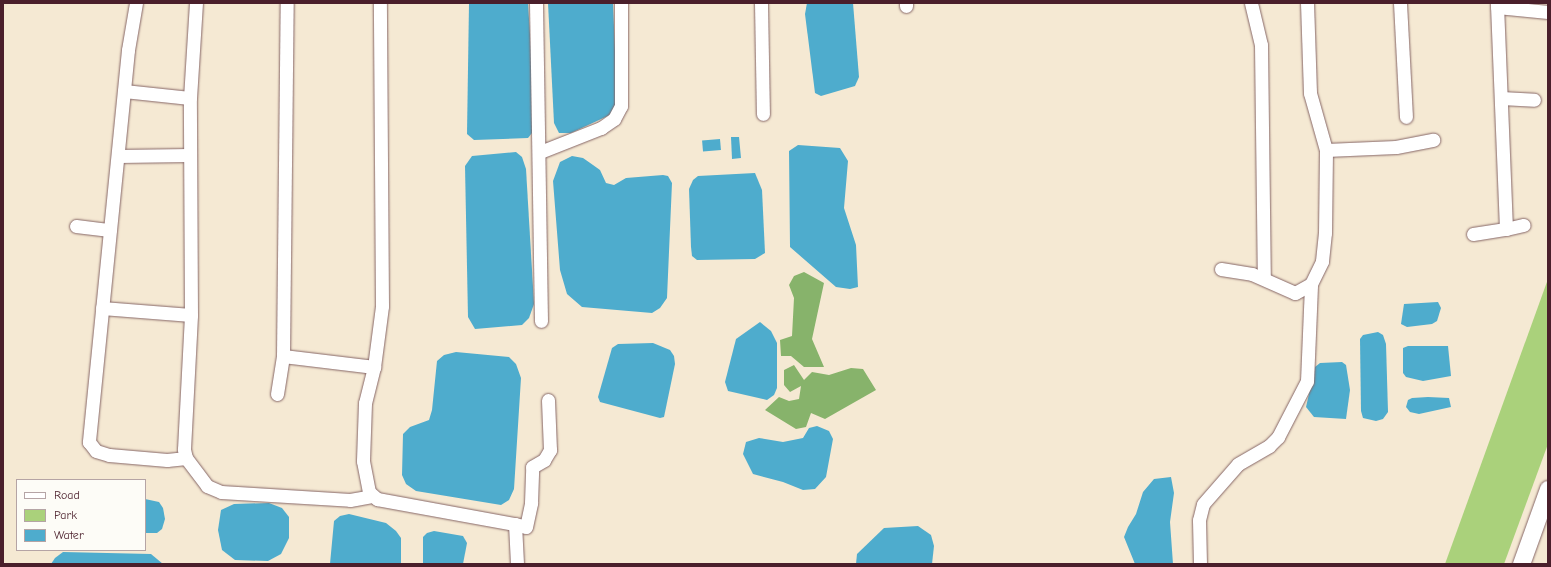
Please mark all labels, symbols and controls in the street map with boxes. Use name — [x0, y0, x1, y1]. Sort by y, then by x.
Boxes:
legend — [16, 479, 146, 551]
text: Road — [54, 488, 80, 502]
text: Park — [54, 508, 77, 522]
text: Water — [54, 528, 84, 542]

